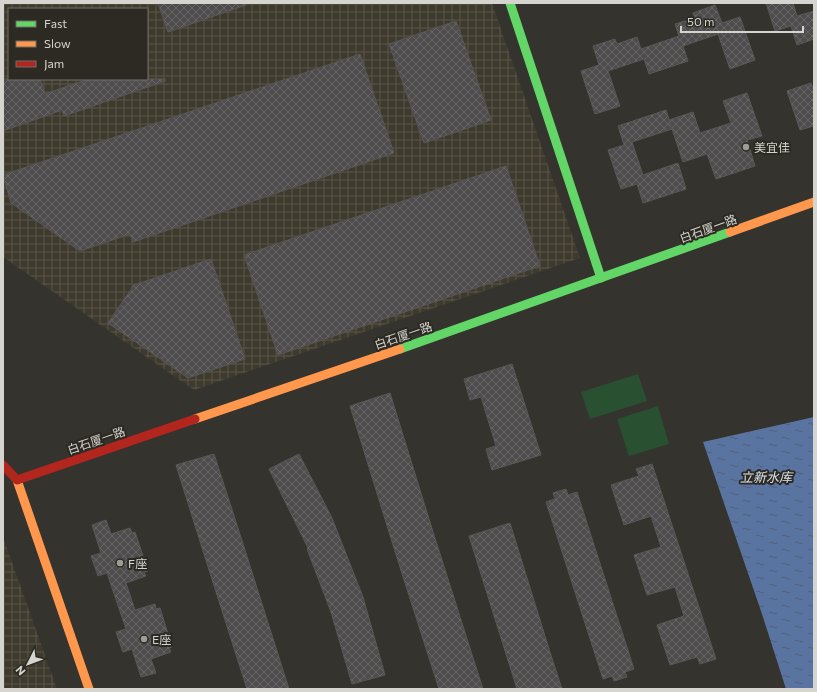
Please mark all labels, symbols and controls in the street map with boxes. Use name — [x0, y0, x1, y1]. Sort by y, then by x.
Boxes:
legend — [8, 8, 148, 80]
scale bar — [681, 8, 803, 34]
text: 50 m — [687, 14, 715, 28]
text: Fast — [44, 16, 67, 30]
text: Slow — [44, 36, 71, 50]
text: Jam — [44, 56, 64, 71]
place label: 美宜佳 — [754, 140, 790, 154]
marker: 美宜佳 — [741, 142, 751, 152]
street label: 白石厦一路 — [677, 211, 739, 245]
street label: 白石厦一路 — [372, 319, 434, 351]
street label: 白石厦一路 — [65, 424, 127, 456]
water label: 立新水库 — [740, 469, 794, 485]
place label: F座 — [128, 556, 147, 570]
marker: F座 — [115, 558, 125, 568]
place label: E座 — [152, 632, 171, 646]
marker: E座 — [139, 634, 149, 644]
north arrow — [8, 644, 48, 684]
text: N — [13, 664, 28, 678]

